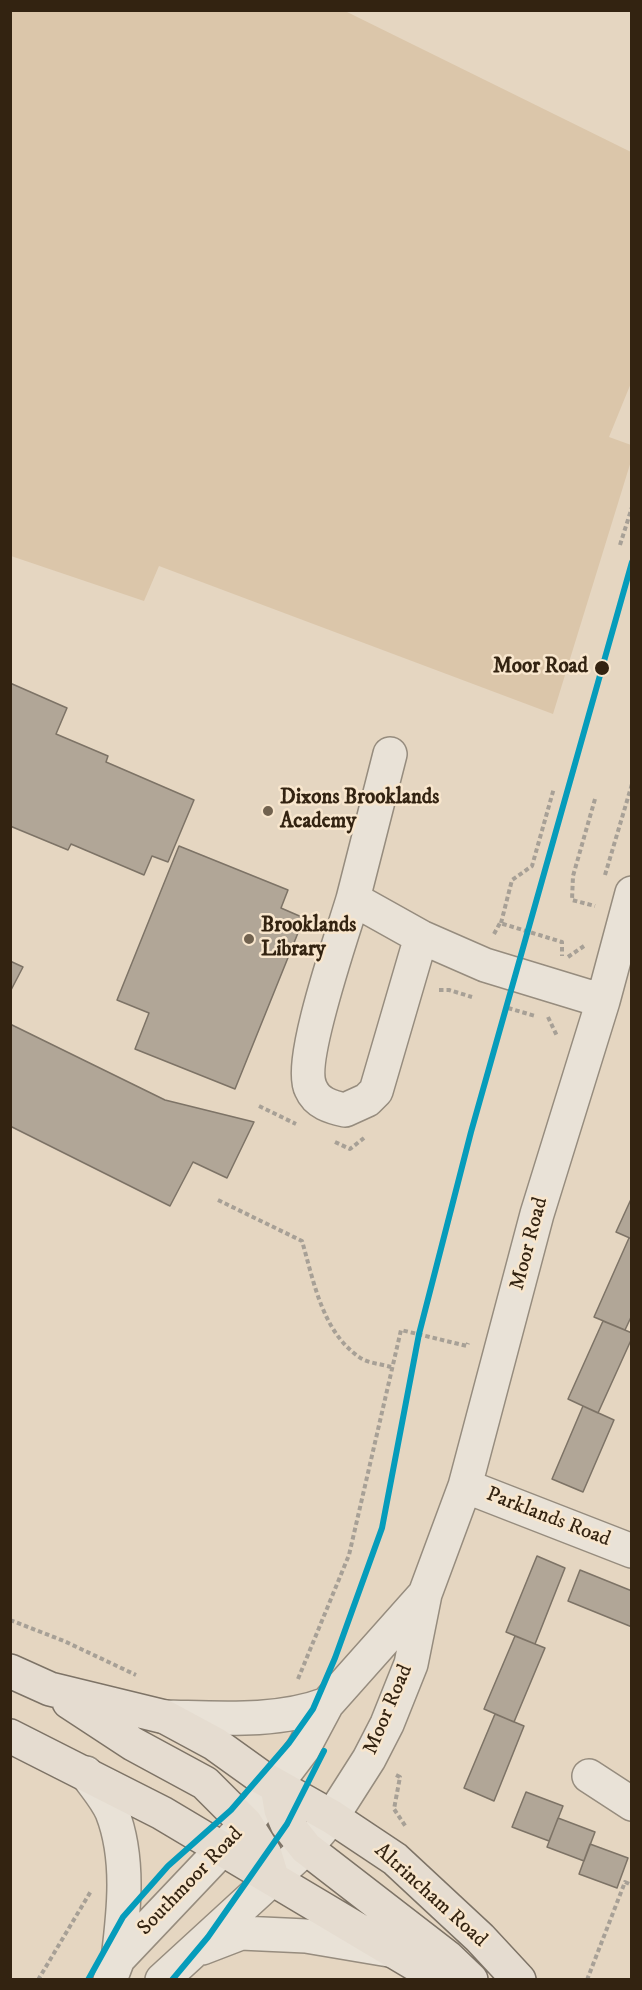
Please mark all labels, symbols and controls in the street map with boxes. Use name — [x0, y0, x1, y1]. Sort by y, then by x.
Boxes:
place label: Moor Road — [493, 655, 588, 681]
marker: Moor Road — [593, 659, 611, 677]
place label: Dixons Brooklands Academy — [280, 786, 439, 836]
marker: Dixons Brooklands Academy — [261, 804, 275, 818]
place label: Brooklands Library — [261, 914, 356, 964]
marker: Brooklands Library — [242, 932, 256, 946]
street label: Moor Road — [506, 1195, 554, 1293]
street label: Parklands Road — [482, 1483, 614, 1553]
street label: Moor Road — [359, 1661, 419, 1759]
street label: Southmoor Road — [133, 1823, 249, 1941]
street label: Altrincham Road — [368, 1839, 492, 1953]

